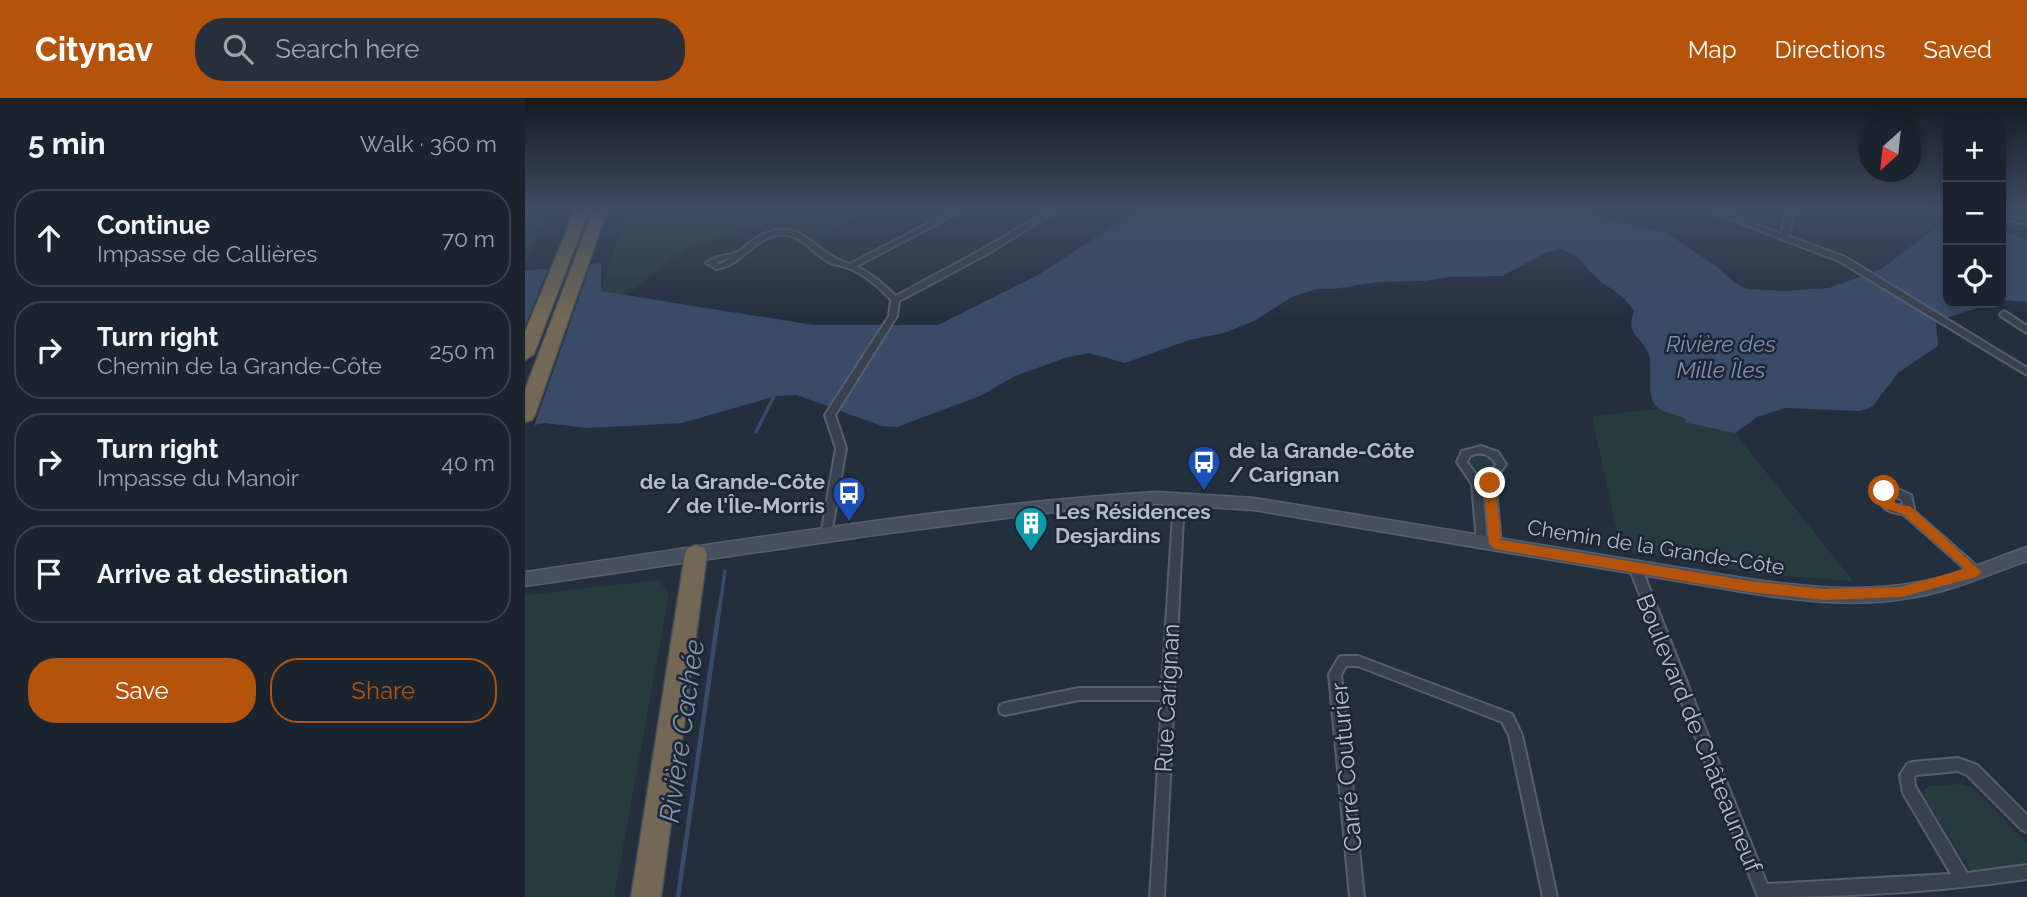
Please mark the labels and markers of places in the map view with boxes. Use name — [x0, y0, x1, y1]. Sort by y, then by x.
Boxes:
place label: de la Grande-Côte / Carignan — [1229, 438, 1415, 487]
bus stop icon: de la Grande-Côte / Carignan — [1185, 443, 1223, 492]
place label: de la Grande-Côte / de l'Île-Morris — [640, 469, 825, 518]
bus stop icon: de la Grande-Côte / de l'Île-Morris — [830, 474, 868, 523]
place label: Les Résidences Desjardins — [1055, 499, 1211, 548]
building icon: Les Résidences Desjardins — [1012, 504, 1050, 553]

